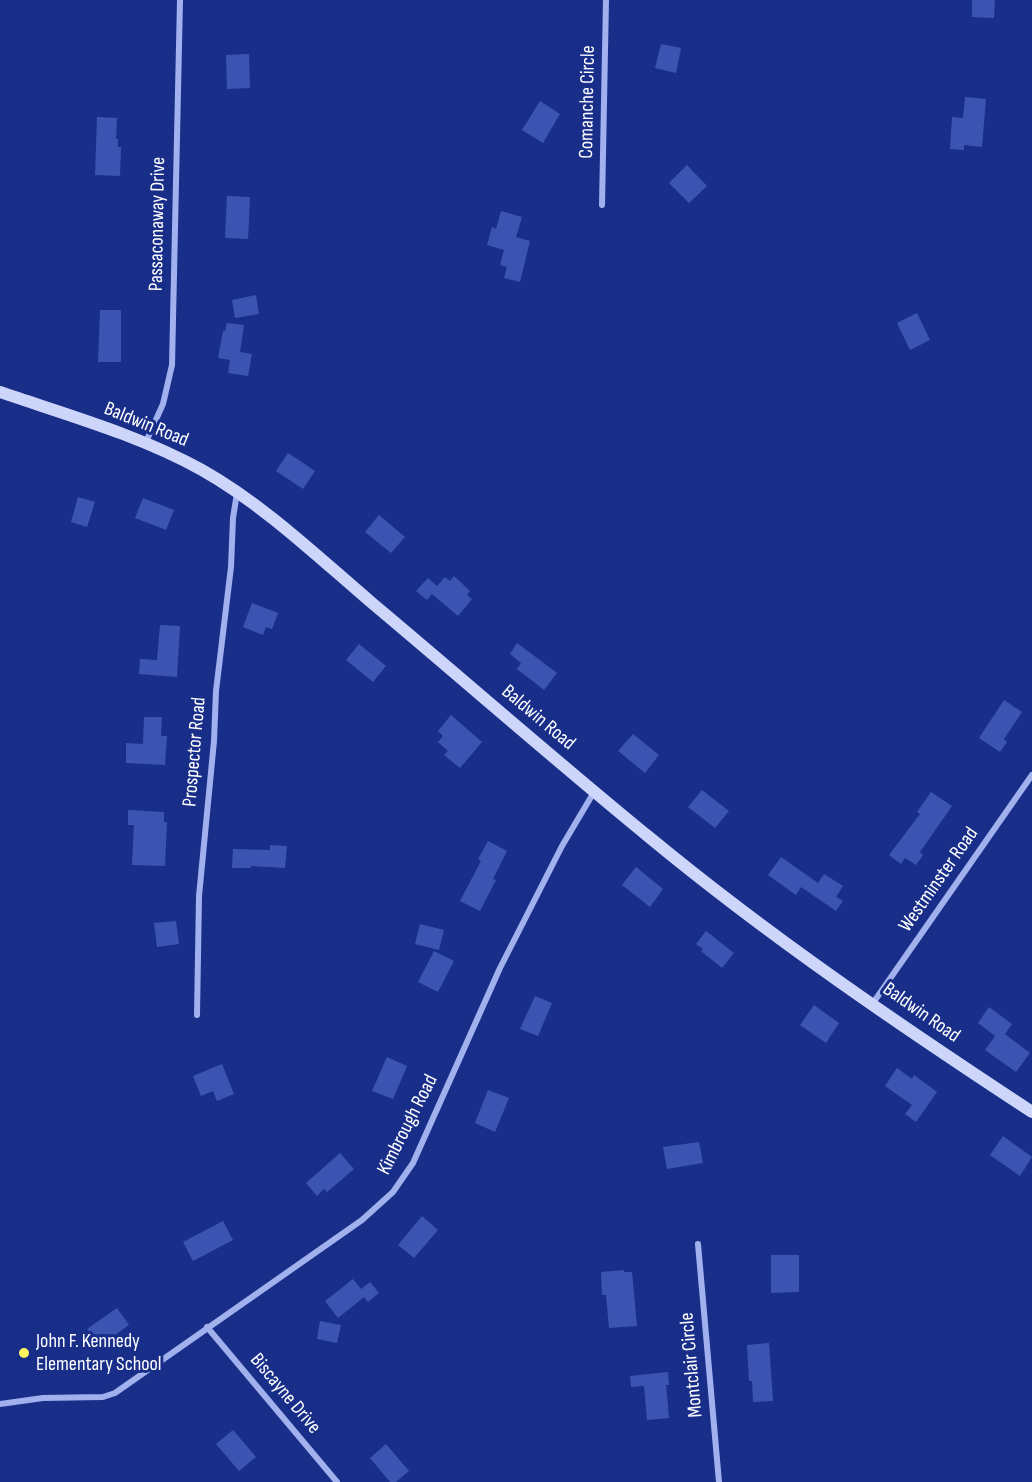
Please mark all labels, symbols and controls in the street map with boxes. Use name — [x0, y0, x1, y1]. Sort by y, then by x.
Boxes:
street label: Comanche Circle — [575, 45, 601, 159]
street label: Passaconaway Drive — [145, 157, 171, 291]
street label: Baldwin Road — [100, 397, 192, 453]
street label: Baldwin Road — [496, 680, 580, 756]
street label: Prospector Road — [178, 696, 212, 808]
street label: Westminster Road — [894, 823, 984, 937]
street label: Baldwin Road — [878, 978, 964, 1048]
street label: Kimbrough Road — [373, 1071, 443, 1179]
street label: Montclair Circle — [675, 1311, 709, 1419]
place label: John F. Kennedy Elementary School — [36, 1330, 162, 1377]
marker: John F. Kennedy Elementary School — [17, 1346, 31, 1360]
street label: Biscayne Drive — [244, 1349, 326, 1439]

